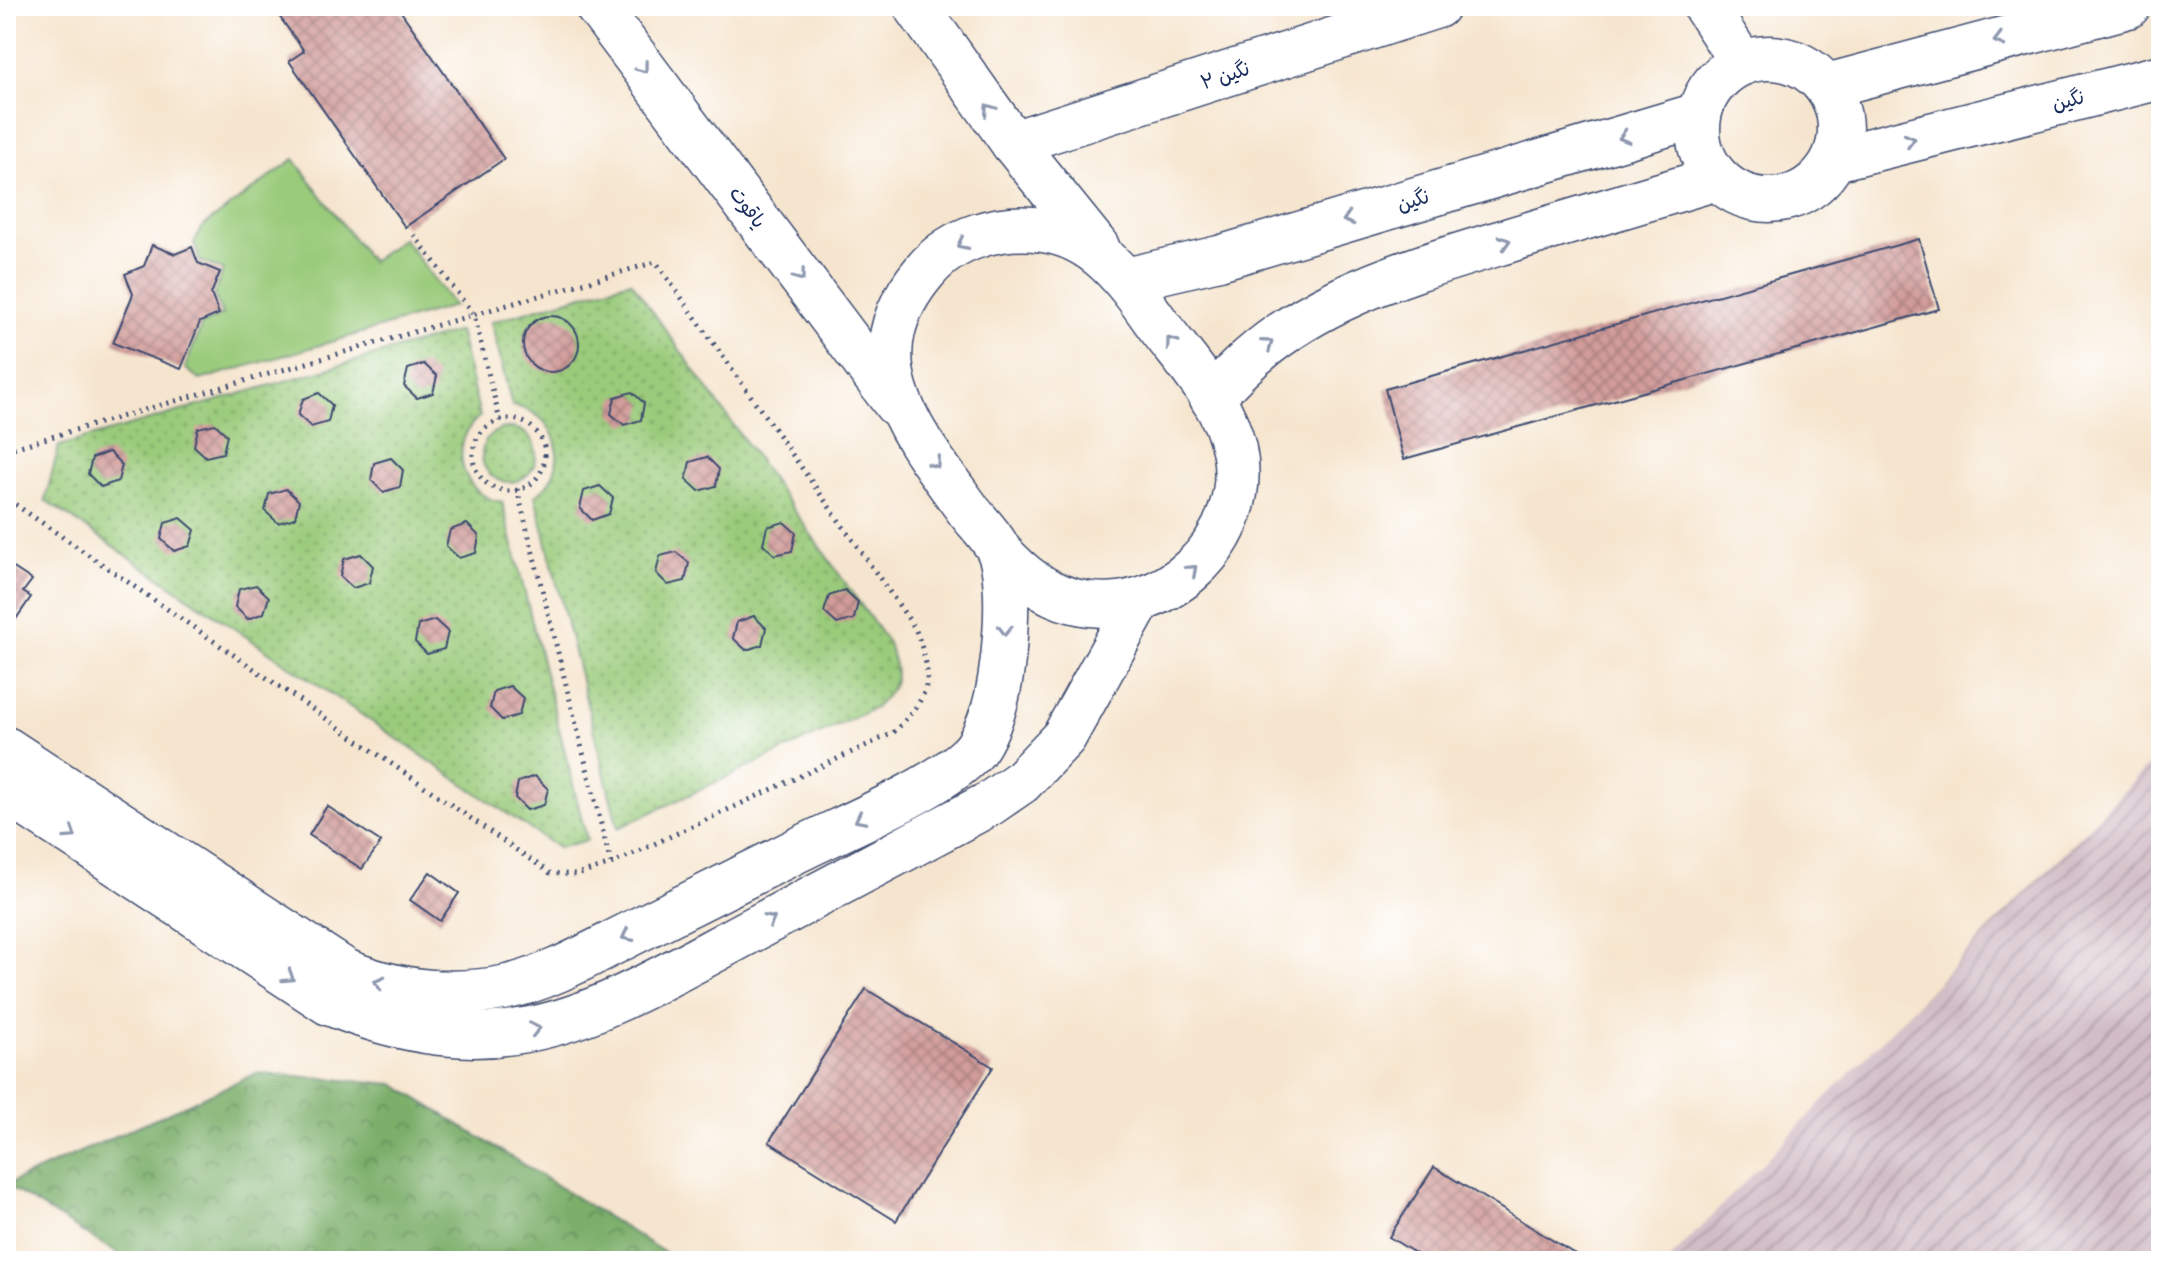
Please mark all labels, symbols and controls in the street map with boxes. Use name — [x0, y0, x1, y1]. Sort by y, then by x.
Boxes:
one-way arrow — [1992, 31, 2006, 48]
street label: نگین ۲ — [1197, 56, 1253, 95]
one-way arrow — [634, 59, 648, 74]
street label: نگین — [2049, 84, 2087, 117]
one-way arrow — [984, 103, 999, 117]
one-way arrow — [1617, 128, 1631, 144]
one-way arrow — [1903, 132, 1917, 149]
street label: یاقوت — [724, 181, 771, 233]
street label: نگین — [1394, 184, 1432, 217]
one-way arrow — [1341, 210, 1355, 226]
one-way arrow — [956, 234, 970, 249]
one-way arrow — [1497, 235, 1511, 251]
one-way arrow — [790, 267, 804, 282]
one-way arrow — [1166, 336, 1181, 351]
one-way arrow — [1259, 339, 1273, 353]
one-way arrow — [925, 455, 939, 469]
one-way arrow — [1183, 565, 1197, 579]
one-way arrow — [996, 624, 1013, 637]
one-way arrow — [853, 809, 868, 825]
one-way arrow — [62, 825, 77, 840]
one-way arrow — [762, 915, 777, 930]
one-way arrow — [621, 926, 636, 941]
one-way arrow — [280, 967, 294, 982]
one-way arrow — [373, 976, 387, 993]
one-way arrow — [528, 1021, 542, 1038]

